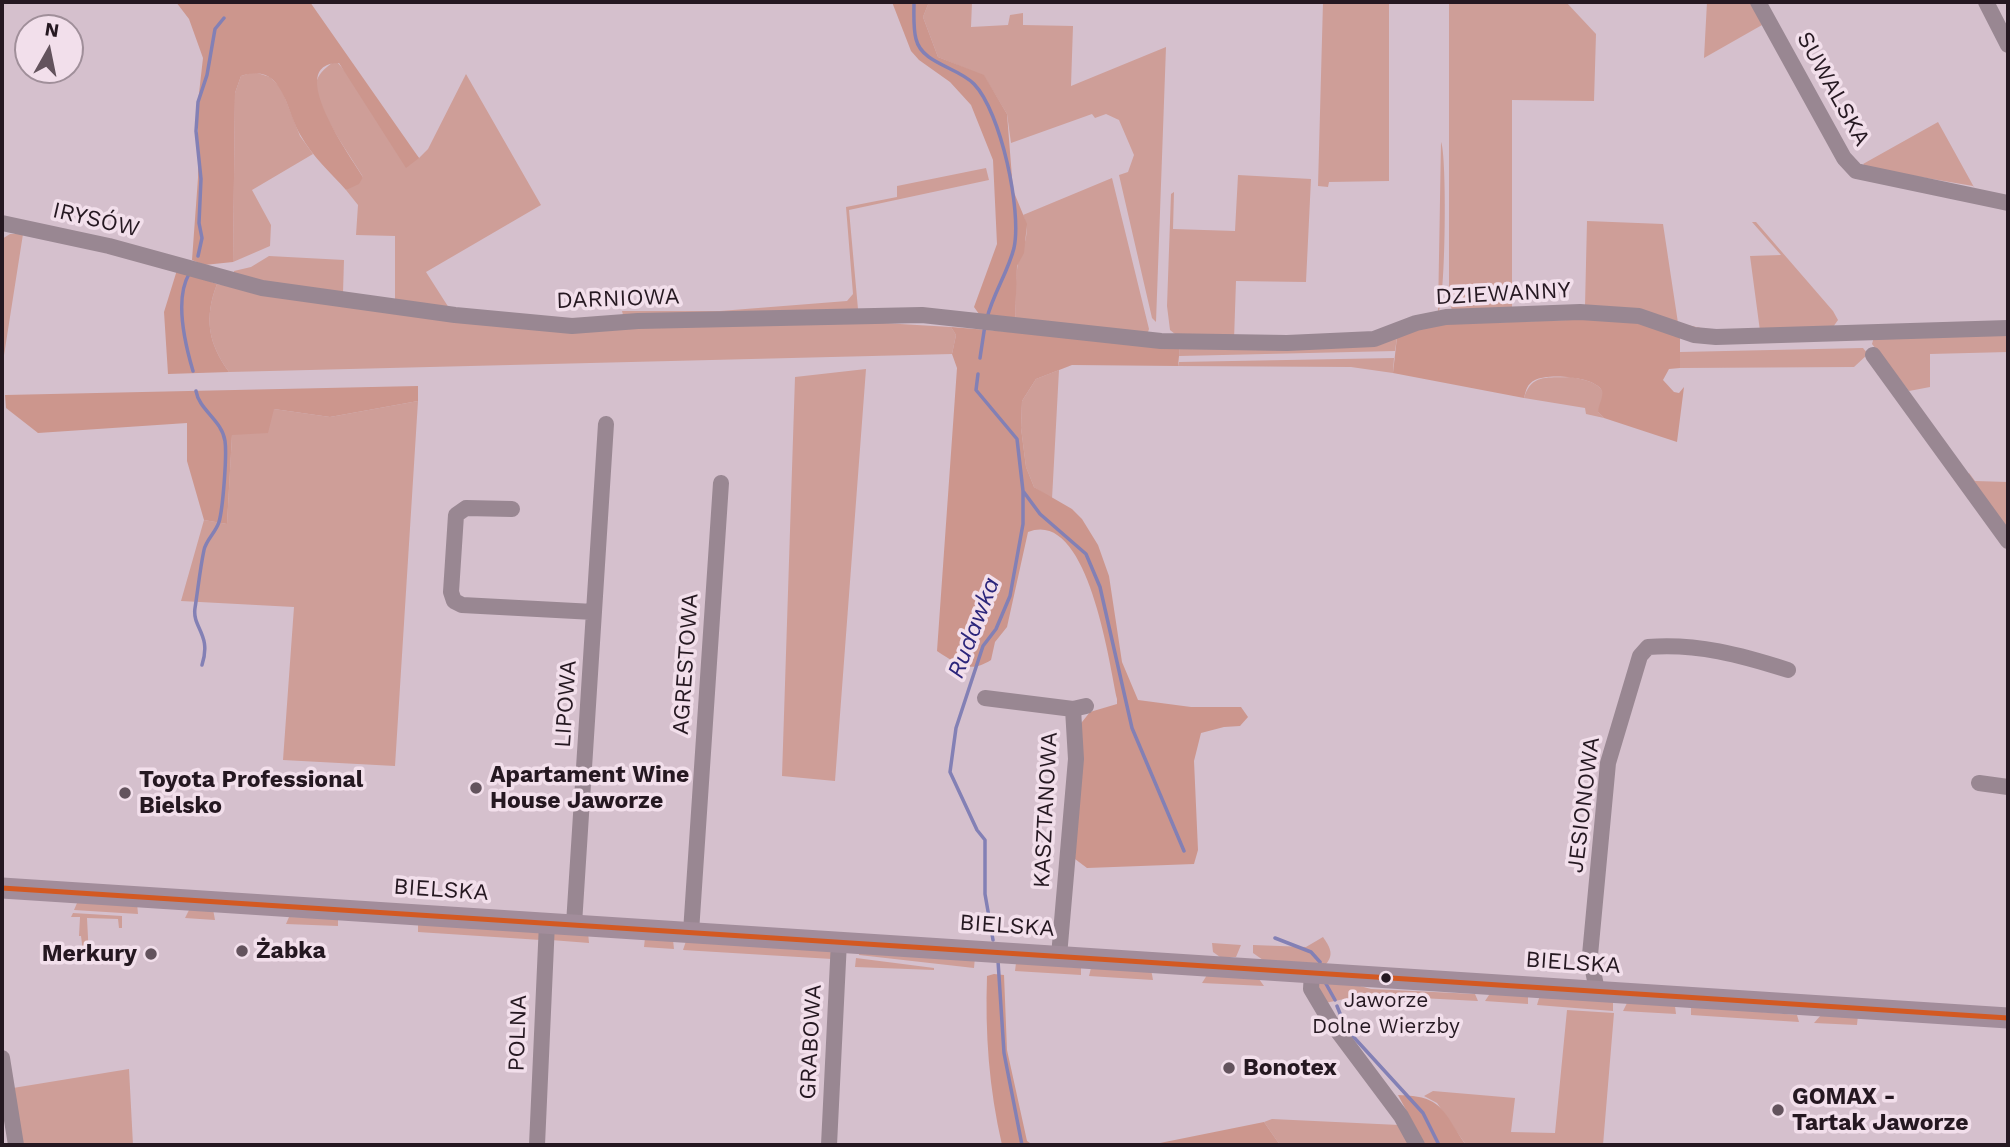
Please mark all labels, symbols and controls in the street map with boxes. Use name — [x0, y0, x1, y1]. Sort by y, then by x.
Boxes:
north arrow — [14, 14, 84, 84]
text: N — [43, 17, 61, 42]
street label: SUWALSKA — [1790, 27, 1876, 151]
street label: IRYSÓW — [50, 197, 142, 243]
street label: DZIEWANNY — [1435, 277, 1571, 311]
street label: DARNIOWA — [556, 283, 680, 315]
water label: Rudawka — [942, 574, 1006, 682]
street label: AGRESTOWA — [667, 592, 705, 736]
street label: LIPOWA — [549, 659, 583, 749]
street label: KASZTANOWA — [1028, 731, 1064, 889]
street label: JESIONOWA — [1562, 735, 1606, 875]
place label: Apartament Wine House Jaworze — [490, 761, 689, 815]
place label: Toyota Professional Bielsko — [139, 766, 363, 820]
marker: Apartament Wine House Jaworze — [468, 780, 484, 796]
marker: Toyota Professional Bielsko — [117, 785, 133, 801]
street label: BIELSKA — [393, 873, 489, 907]
street label: BIELSKA — [959, 909, 1055, 943]
place label: Żabka — [256, 937, 326, 965]
place label: Merkury — [42, 940, 137, 968]
marker: Żabka — [234, 943, 250, 959]
marker: Merkury — [143, 946, 159, 962]
street label: BIELSKA — [1525, 946, 1621, 980]
marker: Jaworze Dolne Wierzby — [1379, 971, 1393, 985]
street label: GRABOWA — [794, 984, 828, 1100]
place label: Jaworze Dolne Wierzby — [1312, 988, 1460, 1038]
street label: POLNA — [503, 994, 533, 1072]
place label: Bonotex — [1243, 1054, 1337, 1082]
marker: Bonotex — [1221, 1060, 1237, 1076]
place label: GOMAX - Tartak Jaworze — [1792, 1083, 1968, 1137]
marker: GOMAX - Tartak Jaworze — [1770, 1102, 1786, 1118]

